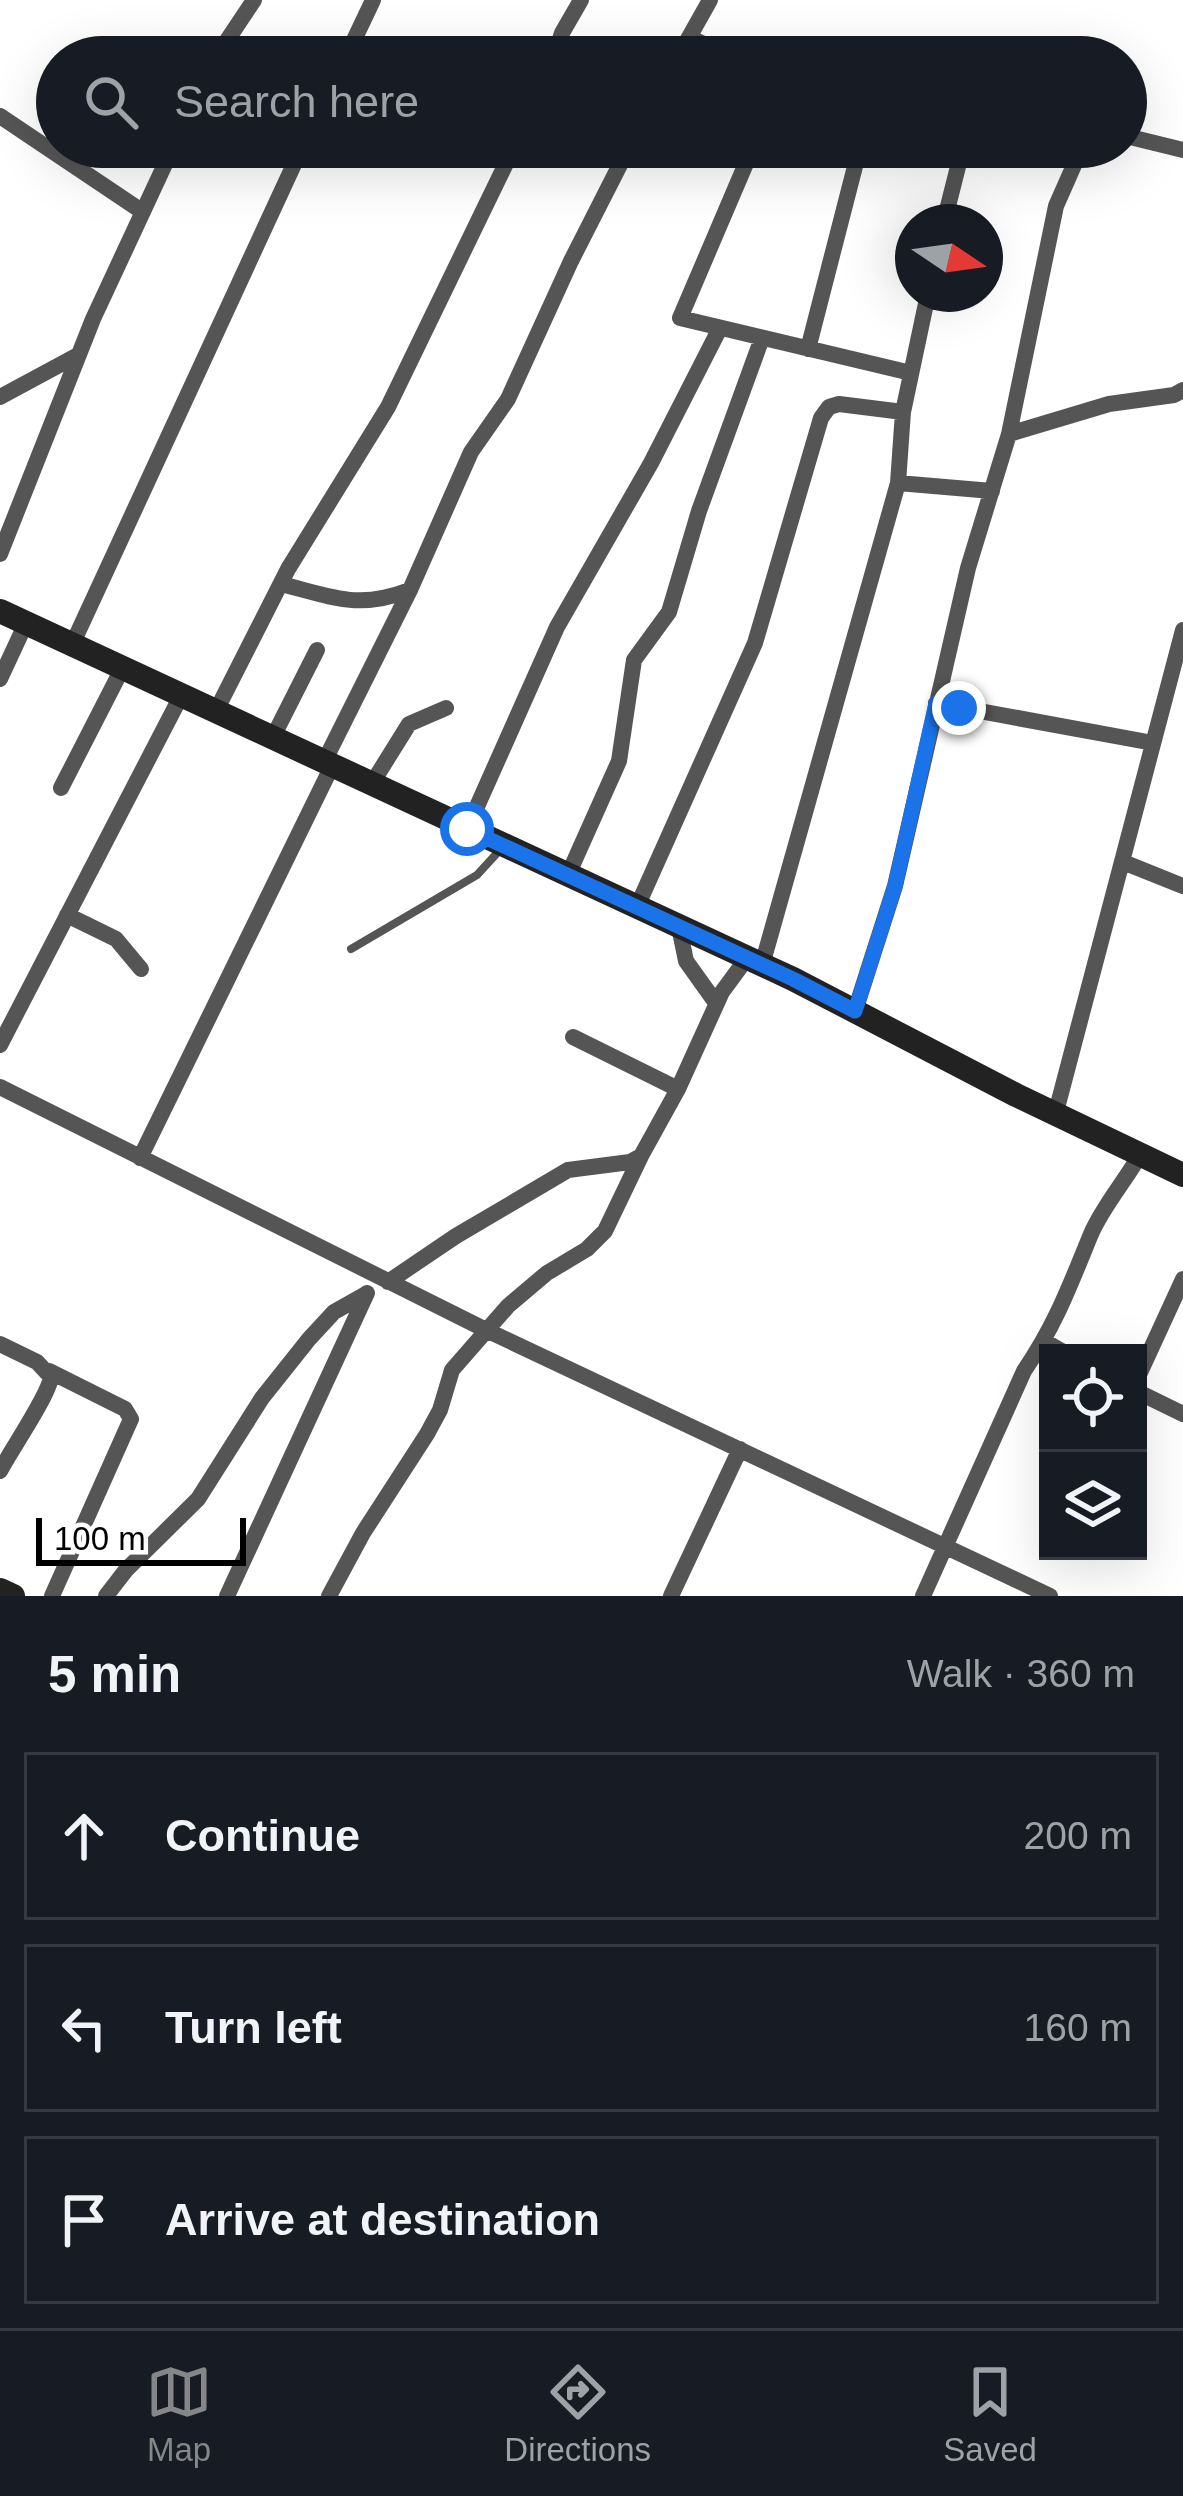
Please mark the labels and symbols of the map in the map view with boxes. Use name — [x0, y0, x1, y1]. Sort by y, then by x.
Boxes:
north arrow — [895, 204, 1003, 312]
route end — [932, 681, 986, 735]
route start — [440, 802, 494, 856]
scale bar — [36, 1512, 246, 1565]

